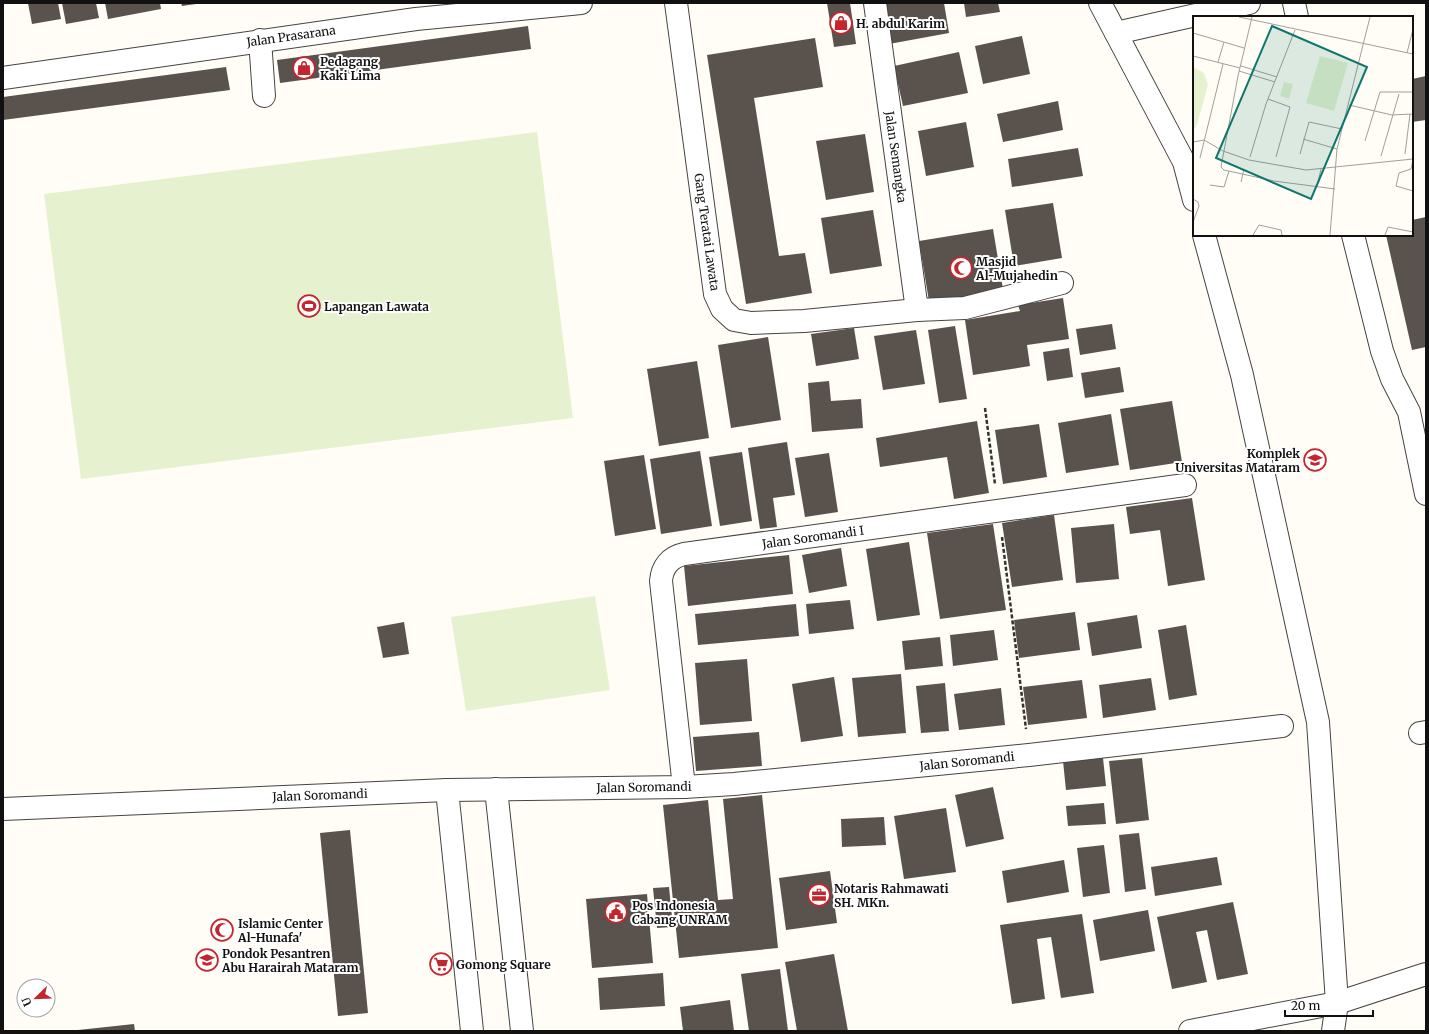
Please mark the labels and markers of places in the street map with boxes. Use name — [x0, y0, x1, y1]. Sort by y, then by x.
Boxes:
shop icon: H. abdul Karim — [828, 10, 854, 36]
place label: H. abdul Karim — [856, 16, 945, 31]
place label: Pedagang Kaki Lima — [320, 54, 381, 83]
shop icon: Pedagang Kaki Lima — [291, 55, 317, 81]
place label: Masjid Al-Mujahedin — [975, 254, 1058, 283]
mosque icon: Masjid Al-Mujahedin — [948, 255, 974, 281]
sports icon: Lapangan Lawata — [296, 293, 322, 319]
place label: Lapangan Lawata — [324, 299, 429, 314]
place label: Komplek Universitas Mataram — [1175, 446, 1300, 475]
school or university icon: Komplek Universitas Mataram — [1302, 447, 1328, 473]
place label: Notaris Rahmawati SH. MKn. — [834, 881, 949, 910]
office icon: Notaris Rahmawati SH. MKn. — [806, 882, 832, 908]
place label: Pos Indonesia Cabang UNRAM — [632, 898, 729, 927]
public building icon: Pos Indonesia Cabang UNRAM — [603, 899, 629, 925]
place label: Islamic Center Al-Hunafa' — [237, 916, 324, 945]
mosque icon: Islamic Center Al-Hunafa' — [209, 917, 235, 943]
place label: Pondok Pesantren Abu Harairah Mataram — [221, 946, 359, 975]
school or university icon: Pondok Pesantren Abu Harairah Mataram — [194, 947, 220, 973]
supermarket icon: Gomong Square — [428, 951, 454, 977]
place label: Gomong Square — [456, 957, 551, 972]

